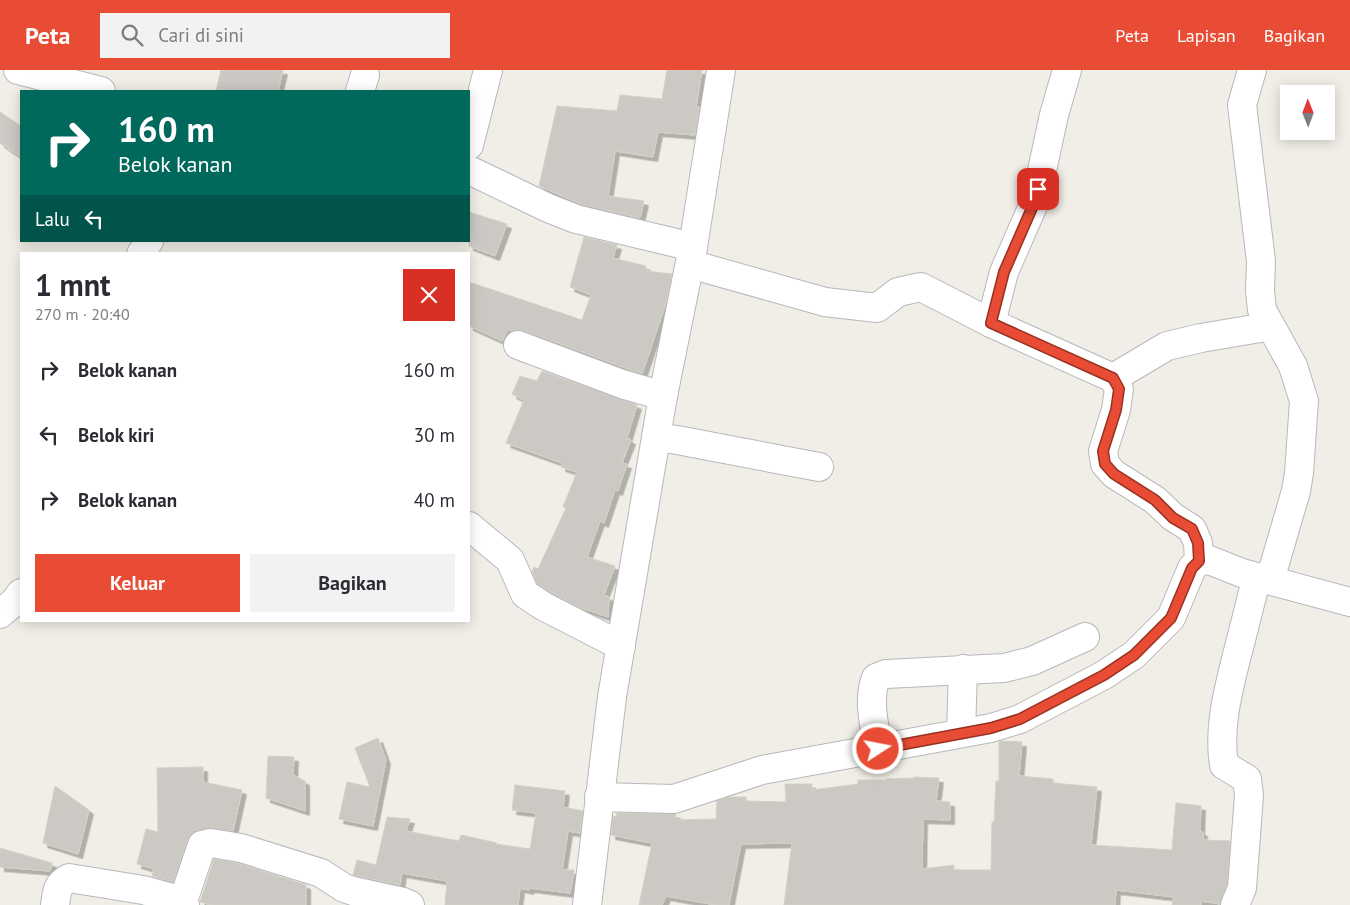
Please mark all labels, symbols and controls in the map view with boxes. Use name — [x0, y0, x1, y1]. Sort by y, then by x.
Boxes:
search box — [100, 13, 450, 58]
text: Peta — [25, 20, 70, 51]
icon: search — [118, 21, 146, 49]
text: Cari di sini — [158, 23, 244, 47]
text: Peta — [1115, 24, 1149, 47]
text: Lapisan — [1177, 24, 1236, 47]
text: Bagikan — [1264, 24, 1325, 47]
north arrow — [1280, 85, 1335, 140]
map controls — [1280, 85, 1335, 140]
text: 160 m — [118, 106, 215, 152]
icon: right — [35, 110, 100, 175]
text: Belok kanan — [118, 150, 232, 178]
pin — [1017, 168, 1059, 210]
icon: arrive — [1024, 175, 1052, 203]
icon: left — [80, 205, 108, 233]
text: Lalu — [35, 207, 70, 231]
text: 1 mnt — [35, 265, 111, 304]
button: close — [403, 269, 455, 321]
text: 270 m · 20:40 — [35, 304, 130, 324]
icon: right — [35, 356, 63, 384]
text: Belok kanan — [78, 358, 177, 382]
text: 160 m — [403, 358, 455, 382]
icon: left — [35, 421, 63, 449]
text: Belok kiri — [78, 423, 154, 447]
text: 30 m — [414, 423, 455, 447]
icon: right — [35, 486, 63, 514]
text: Belok kanan — [78, 488, 177, 512]
text: 40 m — [414, 488, 455, 512]
button: Keluar — [35, 554, 240, 612]
button: Bagikan — [250, 554, 455, 612]
position arrow — [851, 722, 903, 774]

